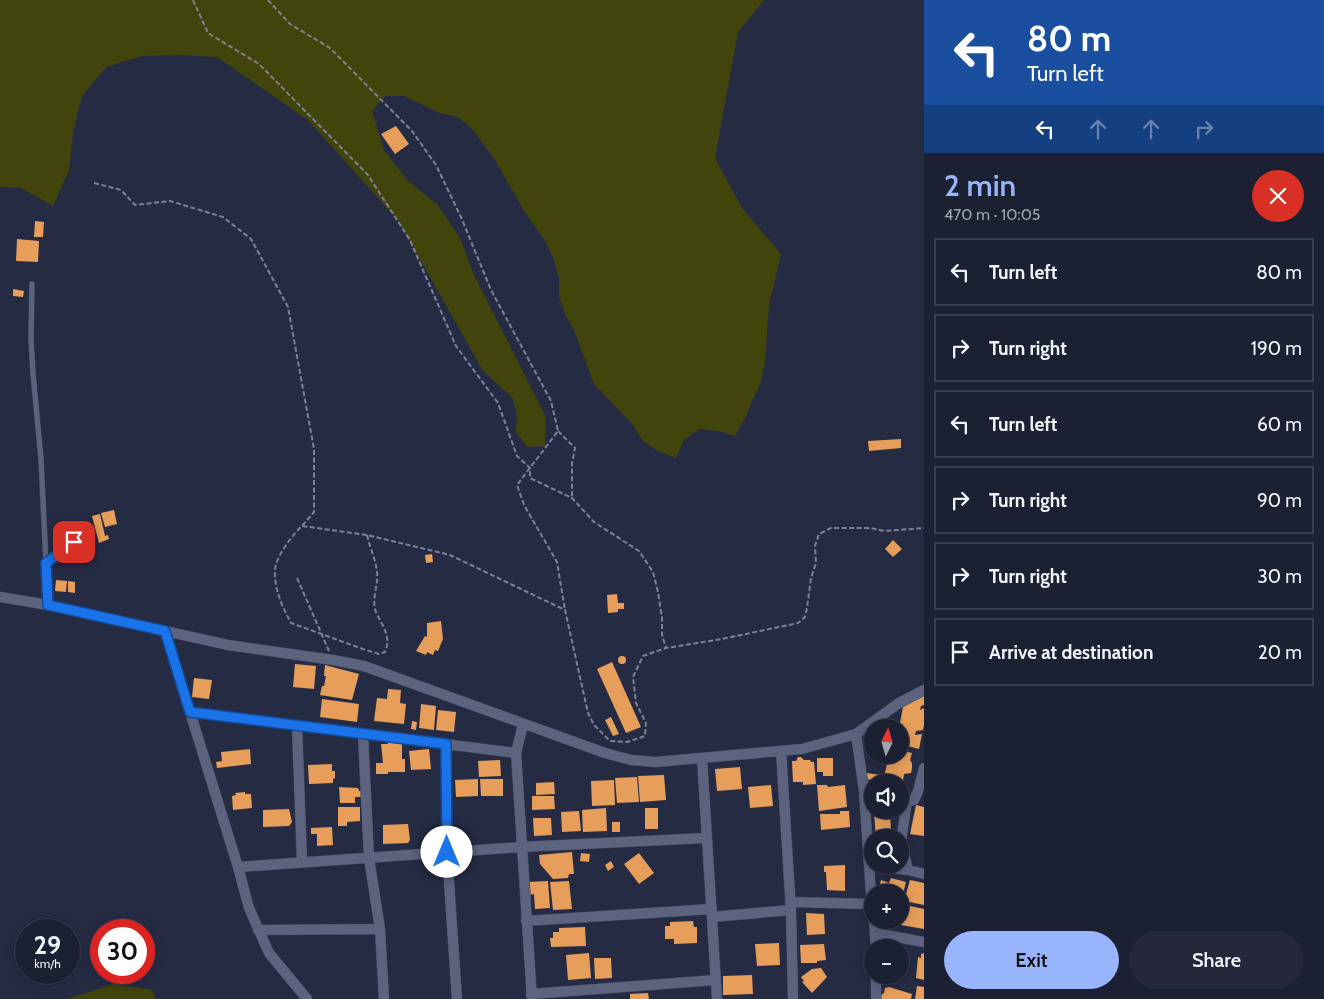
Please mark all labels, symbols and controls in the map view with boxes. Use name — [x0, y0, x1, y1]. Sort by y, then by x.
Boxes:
text: 80 m — [1027, 17, 1111, 60]
icon: left — [944, 20, 1009, 85]
text: Turn left — [1027, 60, 1104, 87]
icon: left — [1031, 115, 1059, 143]
icon: ahead — [1084, 115, 1112, 143]
icon: ahead — [1137, 115, 1165, 143]
icon: right — [1190, 115, 1218, 143]
text: 2 min — [944, 167, 1016, 204]
button: close — [1252, 170, 1304, 222]
text: 470 m · 10:05 — [944, 205, 1041, 224]
icon: left — [946, 258, 974, 286]
text: Turn left — [989, 261, 1057, 284]
text: 80 m — [1256, 261, 1302, 284]
icon: right — [946, 334, 974, 362]
text: Turn right — [989, 337, 1067, 360]
text: 190 m — [1251, 337, 1302, 360]
icon: left — [946, 410, 974, 438]
text: Turn left — [989, 413, 1057, 436]
text: 60 m — [1257, 413, 1302, 436]
icon: right — [946, 486, 974, 514]
text: Turn right — [989, 489, 1067, 512]
text: 90 m — [1257, 489, 1302, 512]
pin — [53, 521, 95, 563]
icon: arrive — [60, 528, 88, 556]
icon: right — [946, 562, 974, 590]
text: Turn right — [989, 565, 1067, 588]
text: 30 m — [1258, 565, 1302, 588]
icon: arrive — [946, 638, 974, 666]
text: Arrive at destination — [989, 641, 1153, 664]
text: 20 m — [1258, 641, 1302, 664]
north arrow — [864, 719, 909, 764]
map controls — [864, 719, 909, 984]
button: sound — [864, 774, 909, 819]
position arrow — [420, 825, 472, 877]
button: search — [864, 829, 909, 874]
button: + — [864, 884, 909, 929]
speed limit sign: 30 — [90, 919, 155, 984]
text: 29 — [34, 930, 61, 960]
button: Exit — [944, 931, 1119, 989]
button: Share — [1129, 931, 1304, 989]
button: − — [864, 939, 909, 984]
text: km/h — [34, 956, 61, 971]

